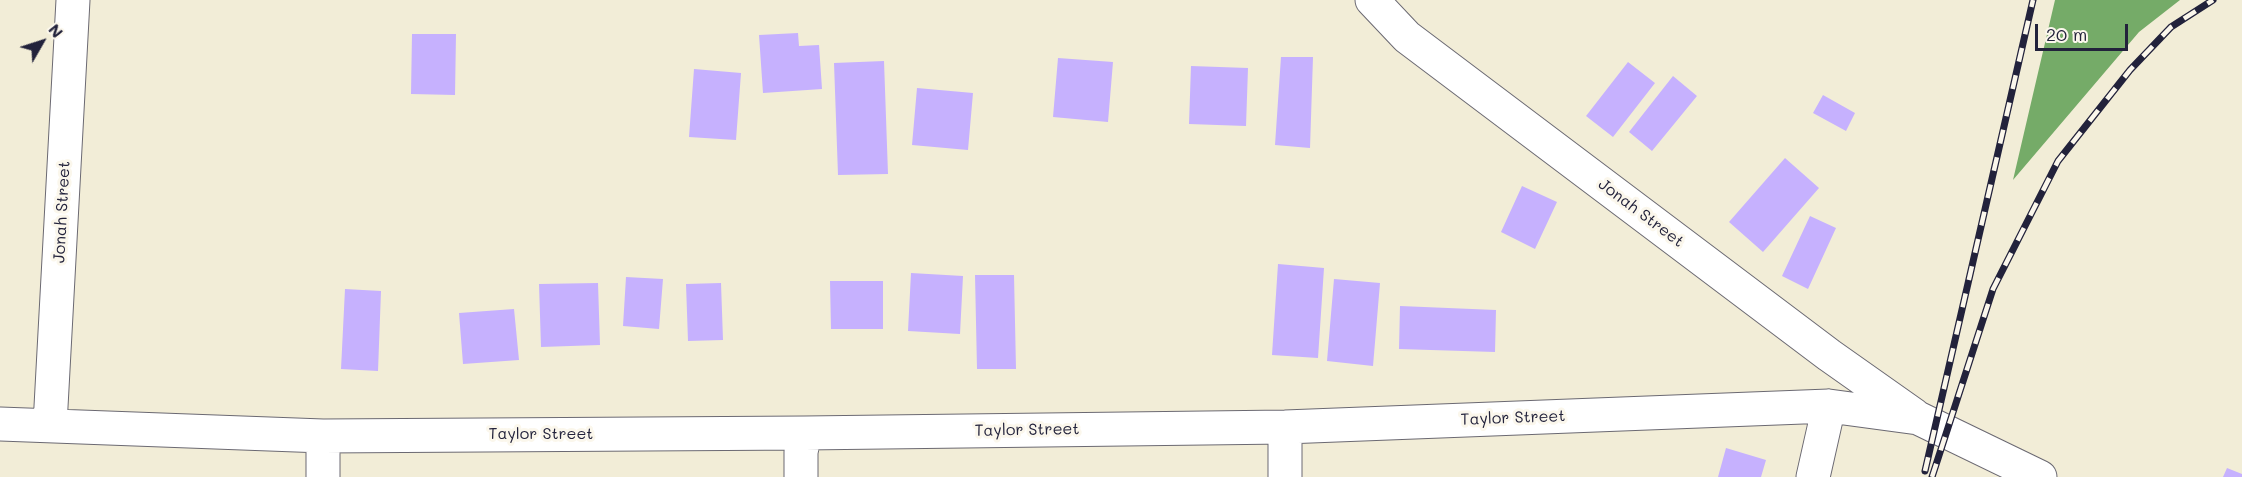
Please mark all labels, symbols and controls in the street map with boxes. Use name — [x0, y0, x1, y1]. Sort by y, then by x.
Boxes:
north arrow — [12, 12, 72, 72]
scale bar — [2038, 12, 2131, 50]
text: N — [44, 19, 68, 42]
text: 20 m — [2046, 22, 2087, 46]
street label: Jonah Street — [50, 160, 74, 264]
street label: Jonah Street — [1594, 175, 1688, 251]
street label: Taylor Street — [1460, 407, 1566, 429]
street label: Taylor Street — [974, 419, 1080, 441]
street label: Taylor Street — [489, 424, 593, 444]

